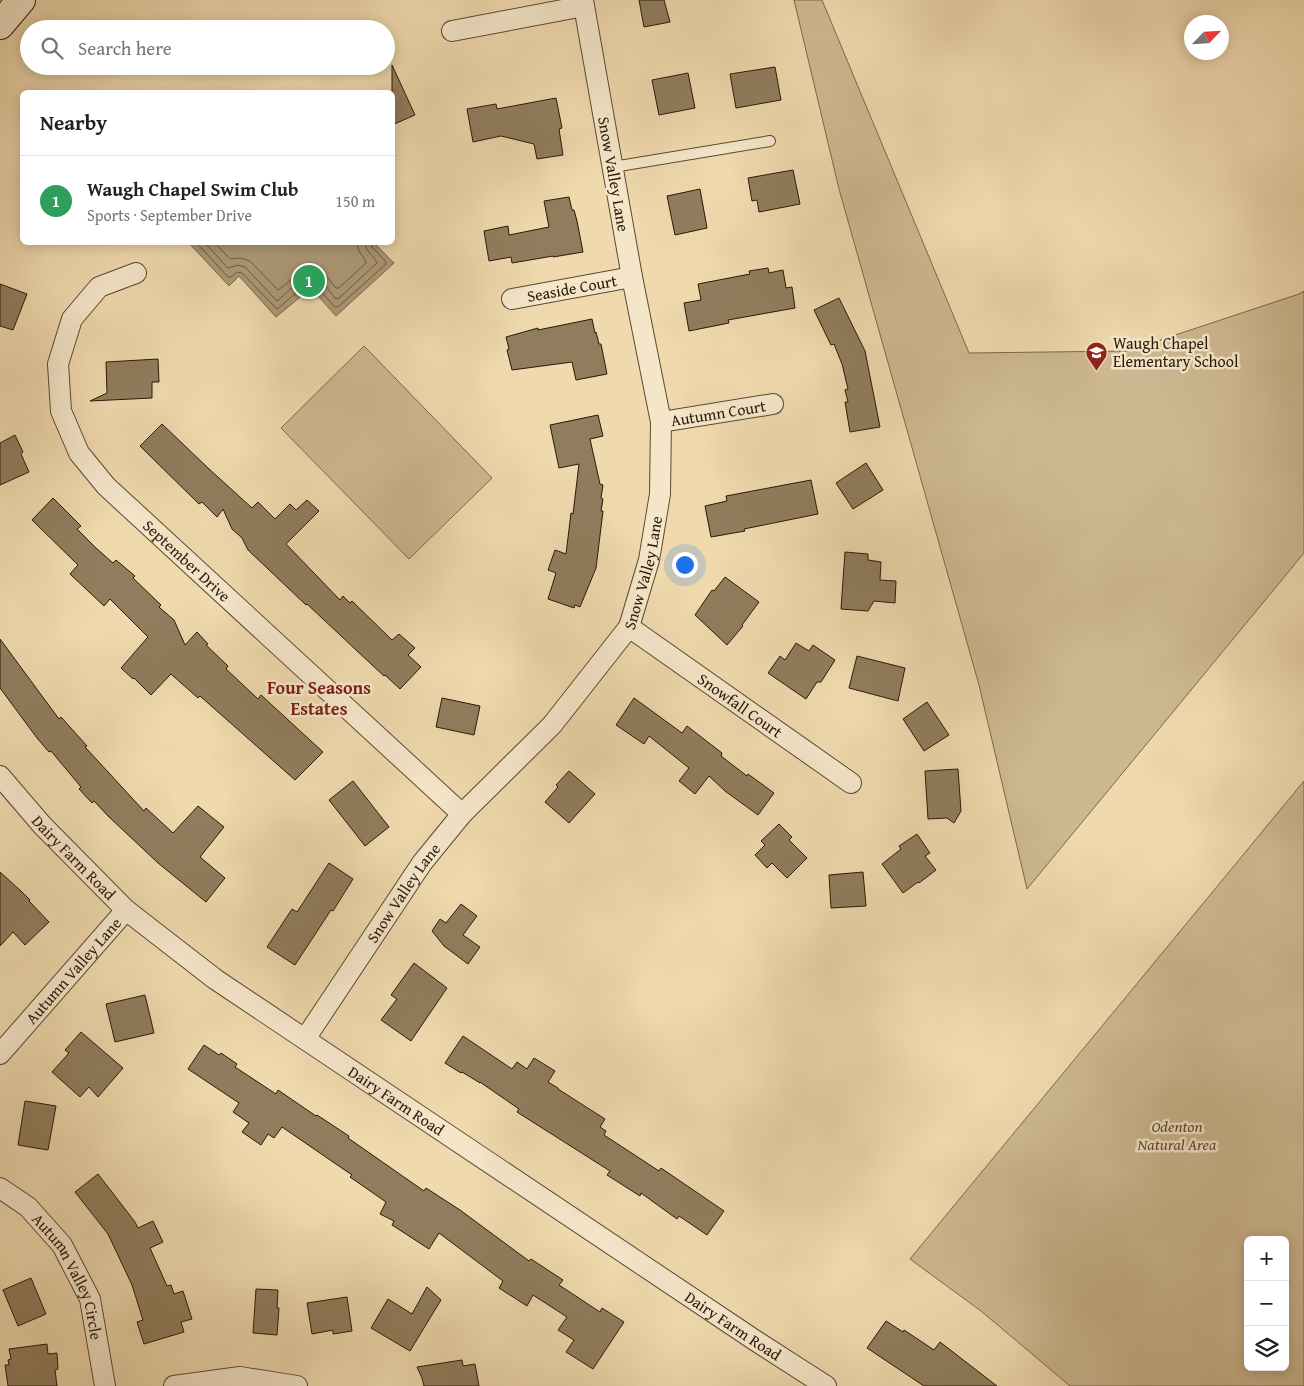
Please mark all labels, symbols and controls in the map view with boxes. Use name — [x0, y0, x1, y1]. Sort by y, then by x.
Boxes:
north arrow — [1184, 15, 1229, 60]
search box — [20, 20, 395, 75]
icon: search — [38, 34, 66, 62]
text: Search here — [78, 34, 172, 62]
text: Nearby — [40, 107, 107, 138]
street label: Snow Valley Lane — [592, 115, 636, 233]
text: Waugh Chapel Swim Club — [87, 175, 298, 203]
text: 1 — [52, 189, 60, 213]
text: 150 m — [335, 189, 375, 213]
text: Sports · September Drive — [87, 203, 252, 227]
pin: 1 — [293, 262, 325, 300]
street label: Seaside Court — [525, 268, 619, 308]
place label: Waugh Chapel Elementary School — [1113, 331, 1239, 373]
school or university icon: Waugh Chapel Elementary School — [1085, 340, 1109, 371]
street label: Autumn Court — [669, 393, 768, 432]
street label: September Drive — [138, 514, 236, 607]
street label: Snow Valley Lane — [617, 514, 668, 632]
your location — [672, 552, 698, 578]
street label: Snowfall Court — [693, 667, 788, 744]
district label: Four Seasons Estates — [267, 674, 371, 722]
street label: Dairy Farm Road — [26, 809, 122, 906]
street label: Snow Valley Lane — [360, 838, 446, 948]
street label: Autumn Valley Lane — [20, 912, 127, 1029]
street label: Dairy Farm Road — [344, 1059, 450, 1142]
park label: Odenton Natural Area — [1137, 1114, 1217, 1156]
street label: Autumn Valley Circle — [27, 1207, 109, 1342]
map controls — [1244, 1236, 1289, 1371]
button: + — [1244, 1236, 1289, 1281]
button: − — [1244, 1281, 1289, 1326]
street label: Dairy Farm Road — [680, 1285, 786, 1367]
button: layers — [1244, 1326, 1289, 1371]

